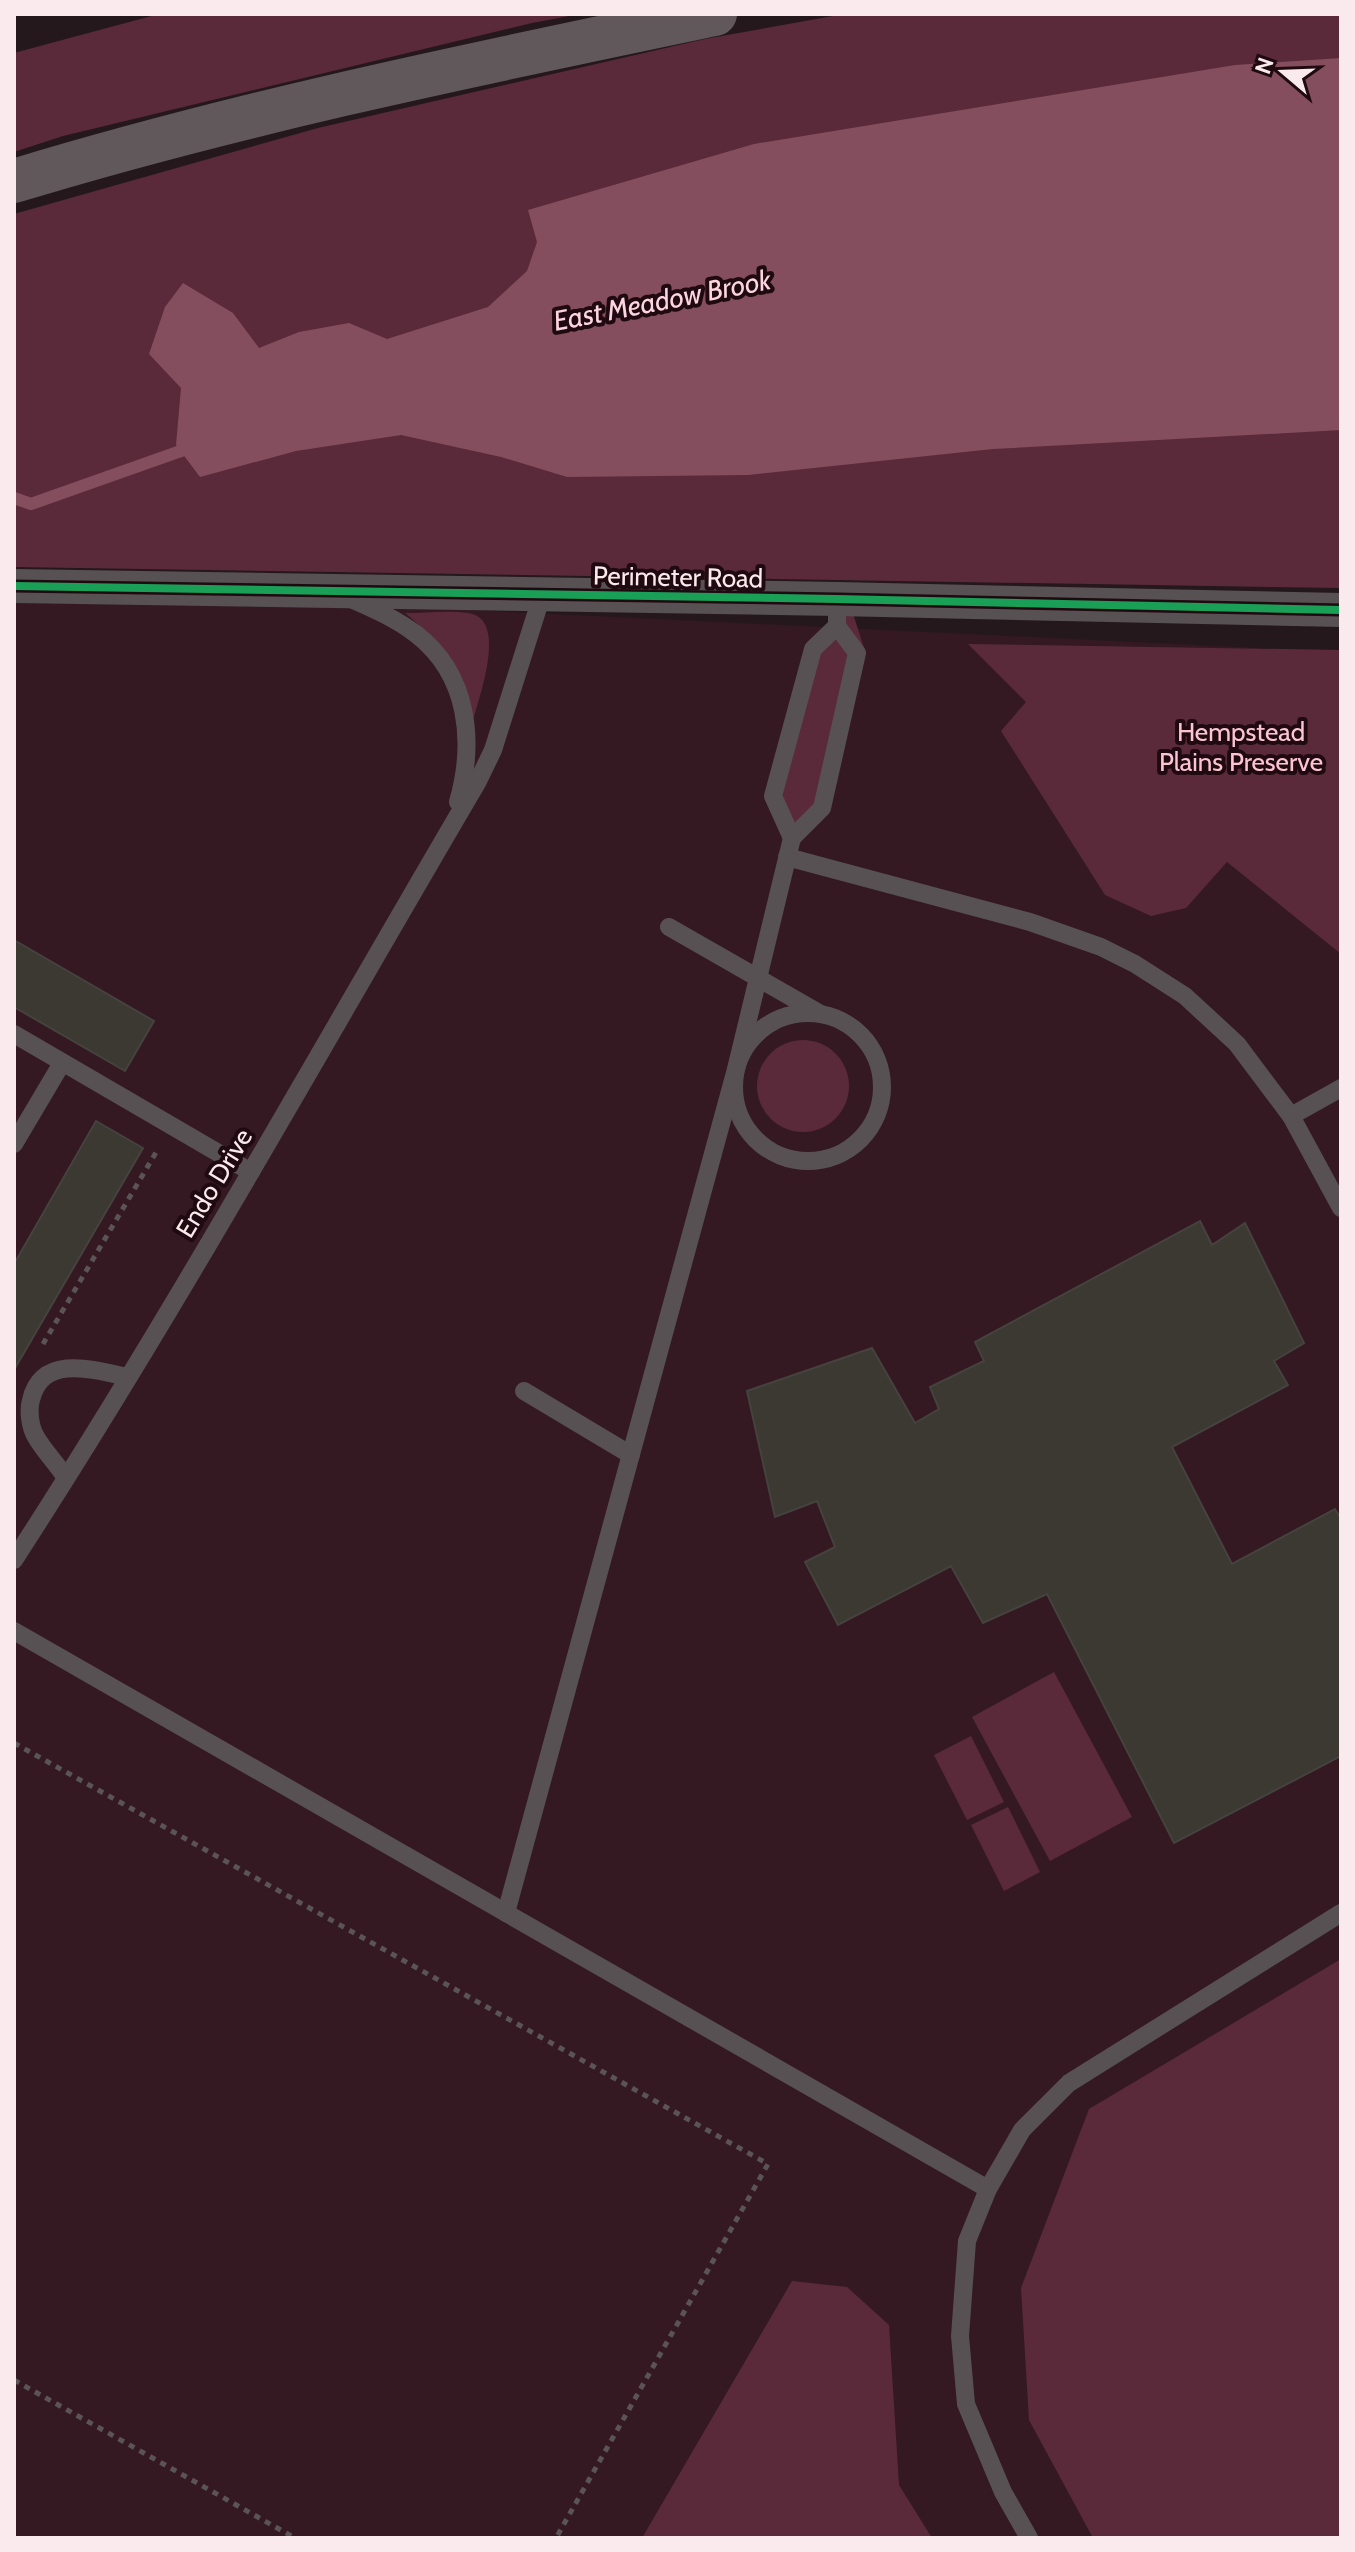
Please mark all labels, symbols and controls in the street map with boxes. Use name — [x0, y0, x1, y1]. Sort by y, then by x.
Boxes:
north arrow — [1243, 32, 1323, 112]
text: N — [1249, 54, 1280, 77]
water label: East Meadow Brook — [550, 262, 775, 338]
street label: Perimeter Road — [593, 560, 763, 594]
park label: Hempstead Plains Preserve — [1159, 716, 1323, 778]
street label: Endo Drive — [169, 1123, 259, 1243]

